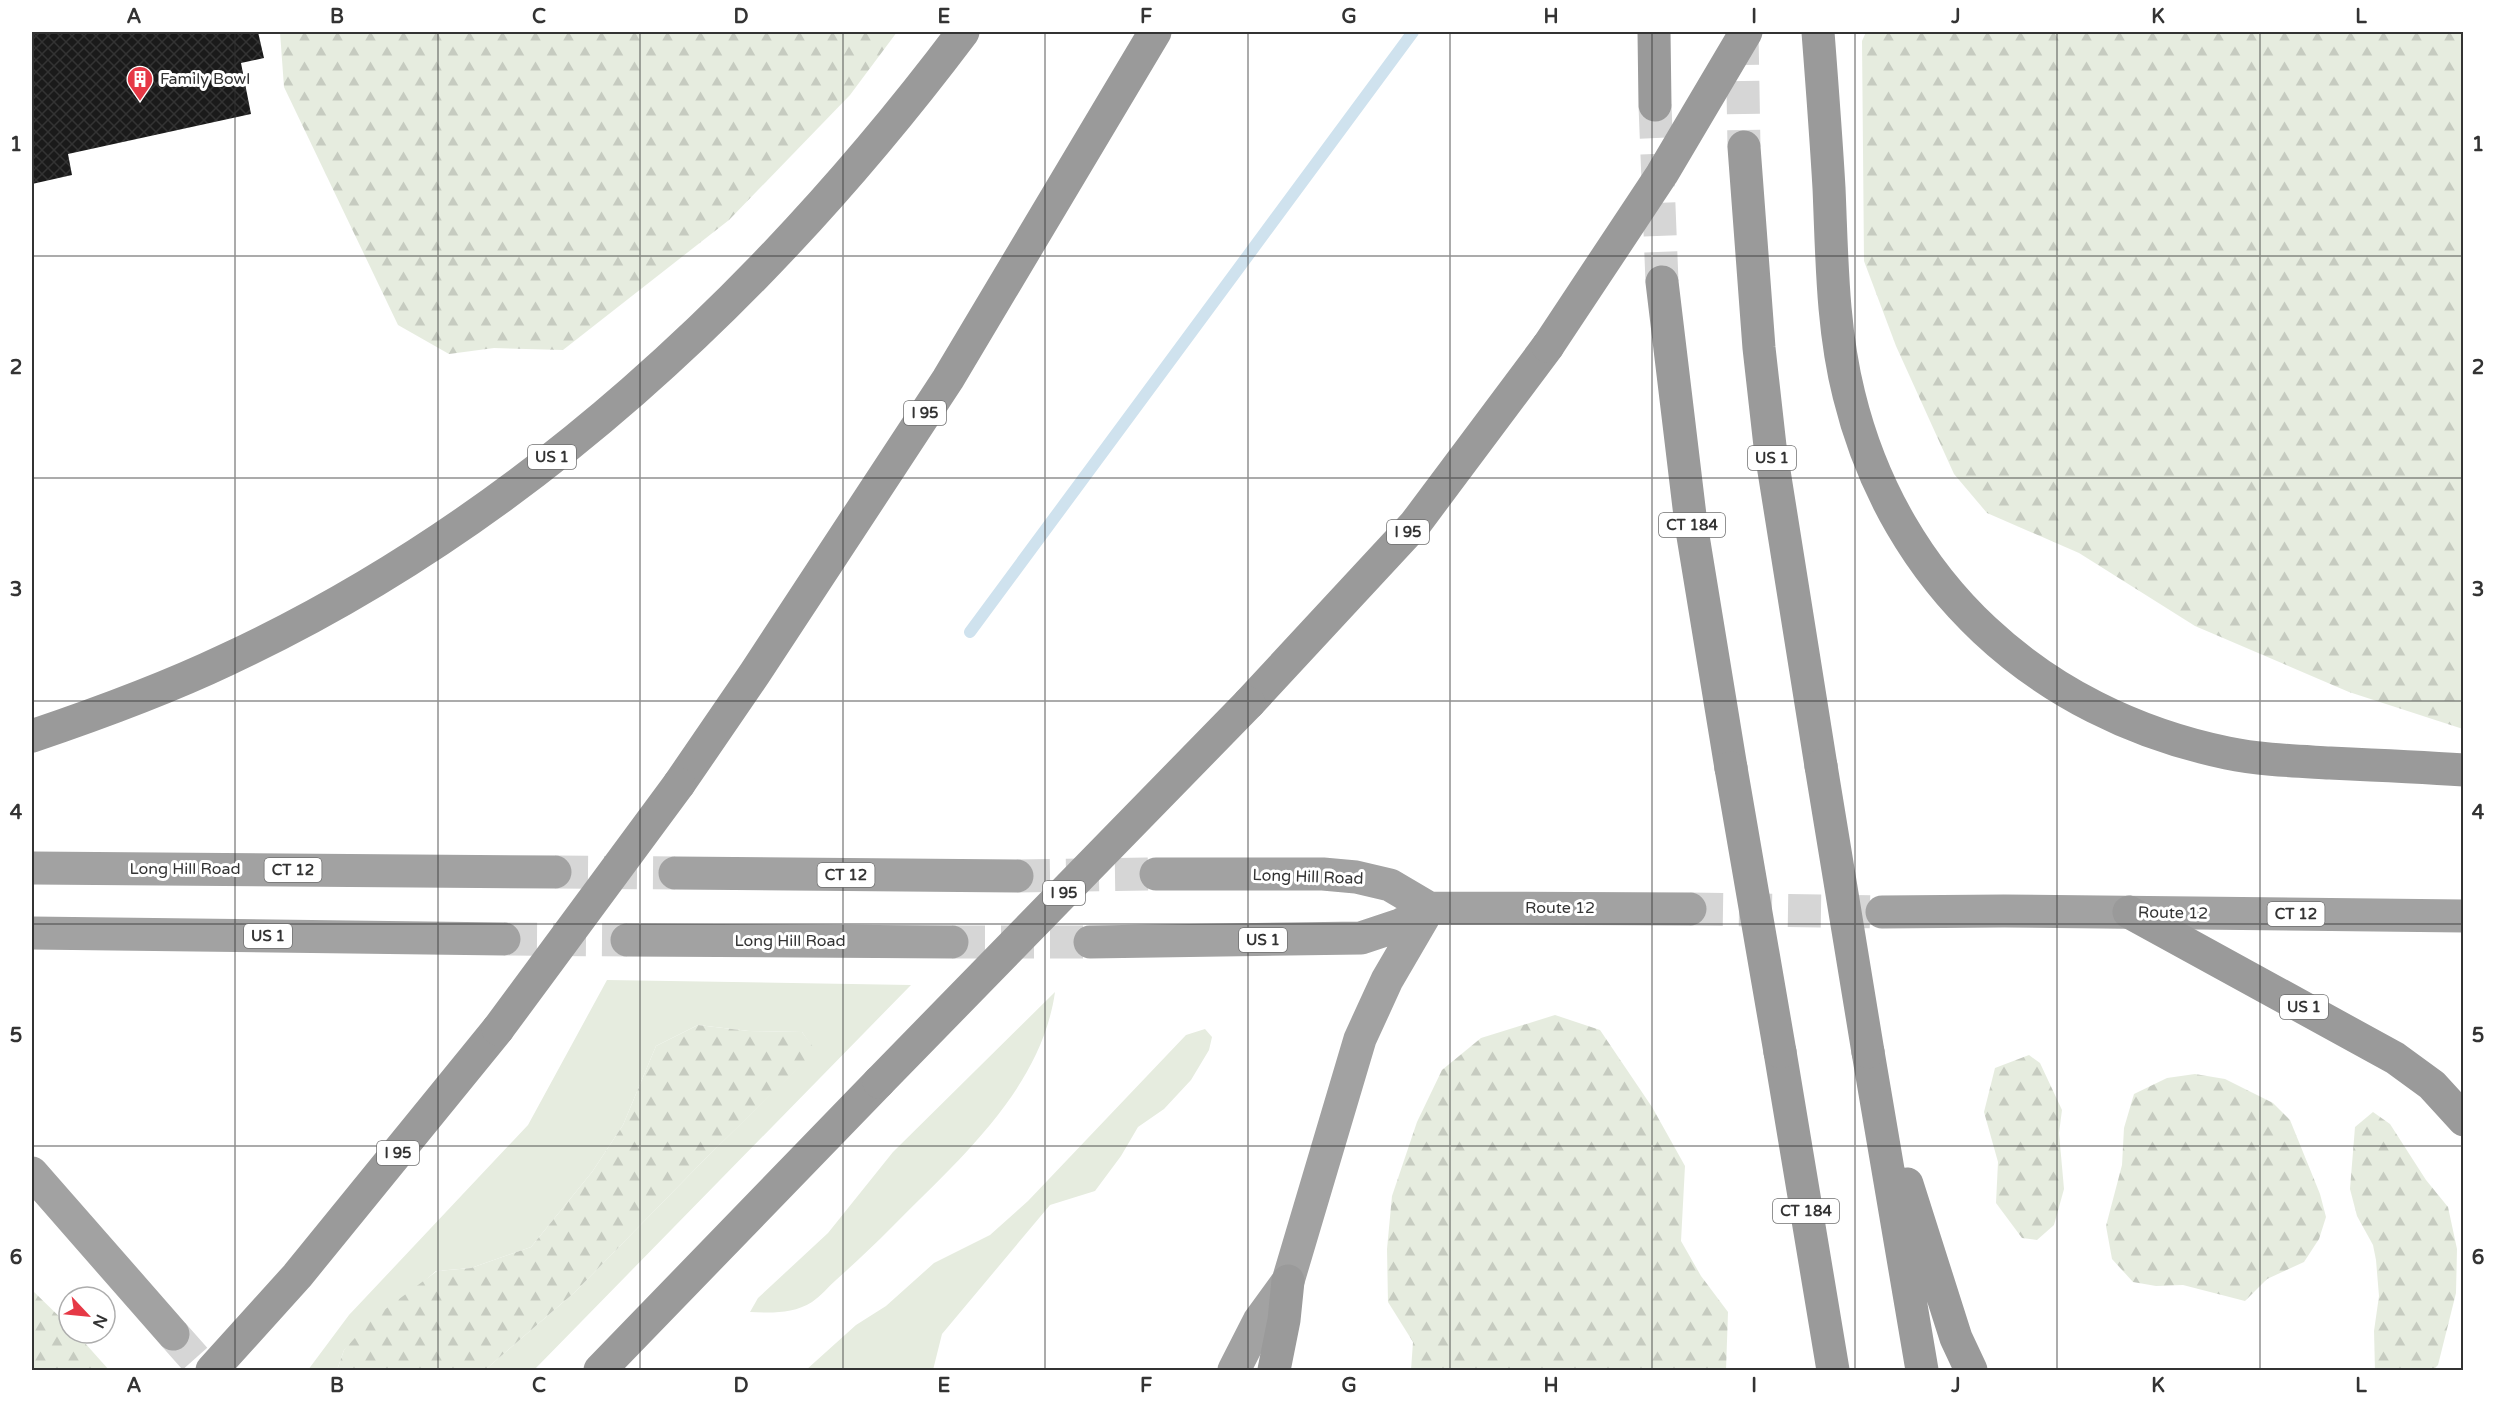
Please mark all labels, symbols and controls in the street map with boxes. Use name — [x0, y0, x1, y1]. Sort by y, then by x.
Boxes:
text: A — [127, 5, 142, 29]
text: B — [330, 5, 344, 29]
text: C — [532, 5, 546, 29]
text: D — [733, 5, 749, 29]
text: E — [938, 5, 951, 29]
text: F — [1140, 5, 1152, 29]
text: G — [1341, 5, 1357, 29]
text: H — [1543, 5, 1559, 29]
text: I — [1751, 5, 1757, 29]
text: J — [1950, 5, 1961, 29]
text: K — [2151, 5, 2165, 29]
text: L — [2355, 5, 2367, 29]
building icon: Family Bowl — [125, 64, 155, 102]
place label: Family Bowl — [160, 69, 250, 89]
text: 1 — [10, 133, 22, 157]
text: 1 — [2472, 133, 2484, 157]
text: 2 — [10, 356, 22, 380]
text: 2 — [2472, 356, 2484, 380]
road number: I 95 — [904, 401, 946, 425]
road number: US 1 — [528, 445, 576, 469]
road number: US 1 — [1748, 446, 1796, 470]
road number: CT 184 — [1659, 513, 1725, 537]
road number: I 95 — [1387, 520, 1429, 544]
text: 3 — [10, 578, 22, 602]
text: 3 — [2472, 578, 2484, 602]
text: 4 — [10, 801, 23, 825]
text: 4 — [2472, 801, 2485, 825]
road number: CT 12 — [264, 858, 322, 882]
street label: Long Hill Road — [129, 859, 241, 879]
road number: CT 12 — [818, 863, 874, 887]
street label: Long Hill Road — [1252, 865, 1364, 889]
road number: I 95 — [1043, 881, 1085, 905]
street label: Route 12 — [1525, 898, 1595, 918]
street label: Route 12 — [2138, 902, 2208, 924]
road number: CT 12 — [2268, 902, 2324, 926]
road number: US 1 — [244, 924, 292, 948]
road number: US 1 — [1239, 928, 1287, 952]
street label: Long Hill Road — [734, 931, 846, 951]
road number: US 1 — [2280, 995, 2328, 1019]
text: 5 — [10, 1024, 22, 1048]
text: 5 — [2472, 1024, 2484, 1048]
road number: I 95 — [377, 1141, 419, 1165]
road number: CT 184 — [1773, 1199, 1839, 1223]
text: 6 — [10, 1246, 22, 1270]
text: 6 — [2472, 1246, 2484, 1270]
north arrow — [57, 1285, 117, 1345]
text: N — [88, 1311, 111, 1331]
text: A — [127, 1374, 142, 1398]
text: B — [330, 1374, 344, 1398]
text: C — [532, 1374, 546, 1398]
text: D — [733, 1374, 749, 1398]
text: E — [938, 1374, 951, 1398]
text: F — [1140, 1374, 1152, 1398]
text: G — [1341, 1374, 1357, 1398]
text: H — [1543, 1374, 1559, 1398]
text: I — [1751, 1374, 1757, 1398]
text: J — [1950, 1374, 1961, 1398]
text: K — [2151, 1374, 2165, 1398]
text: L — [2355, 1374, 2367, 1398]

